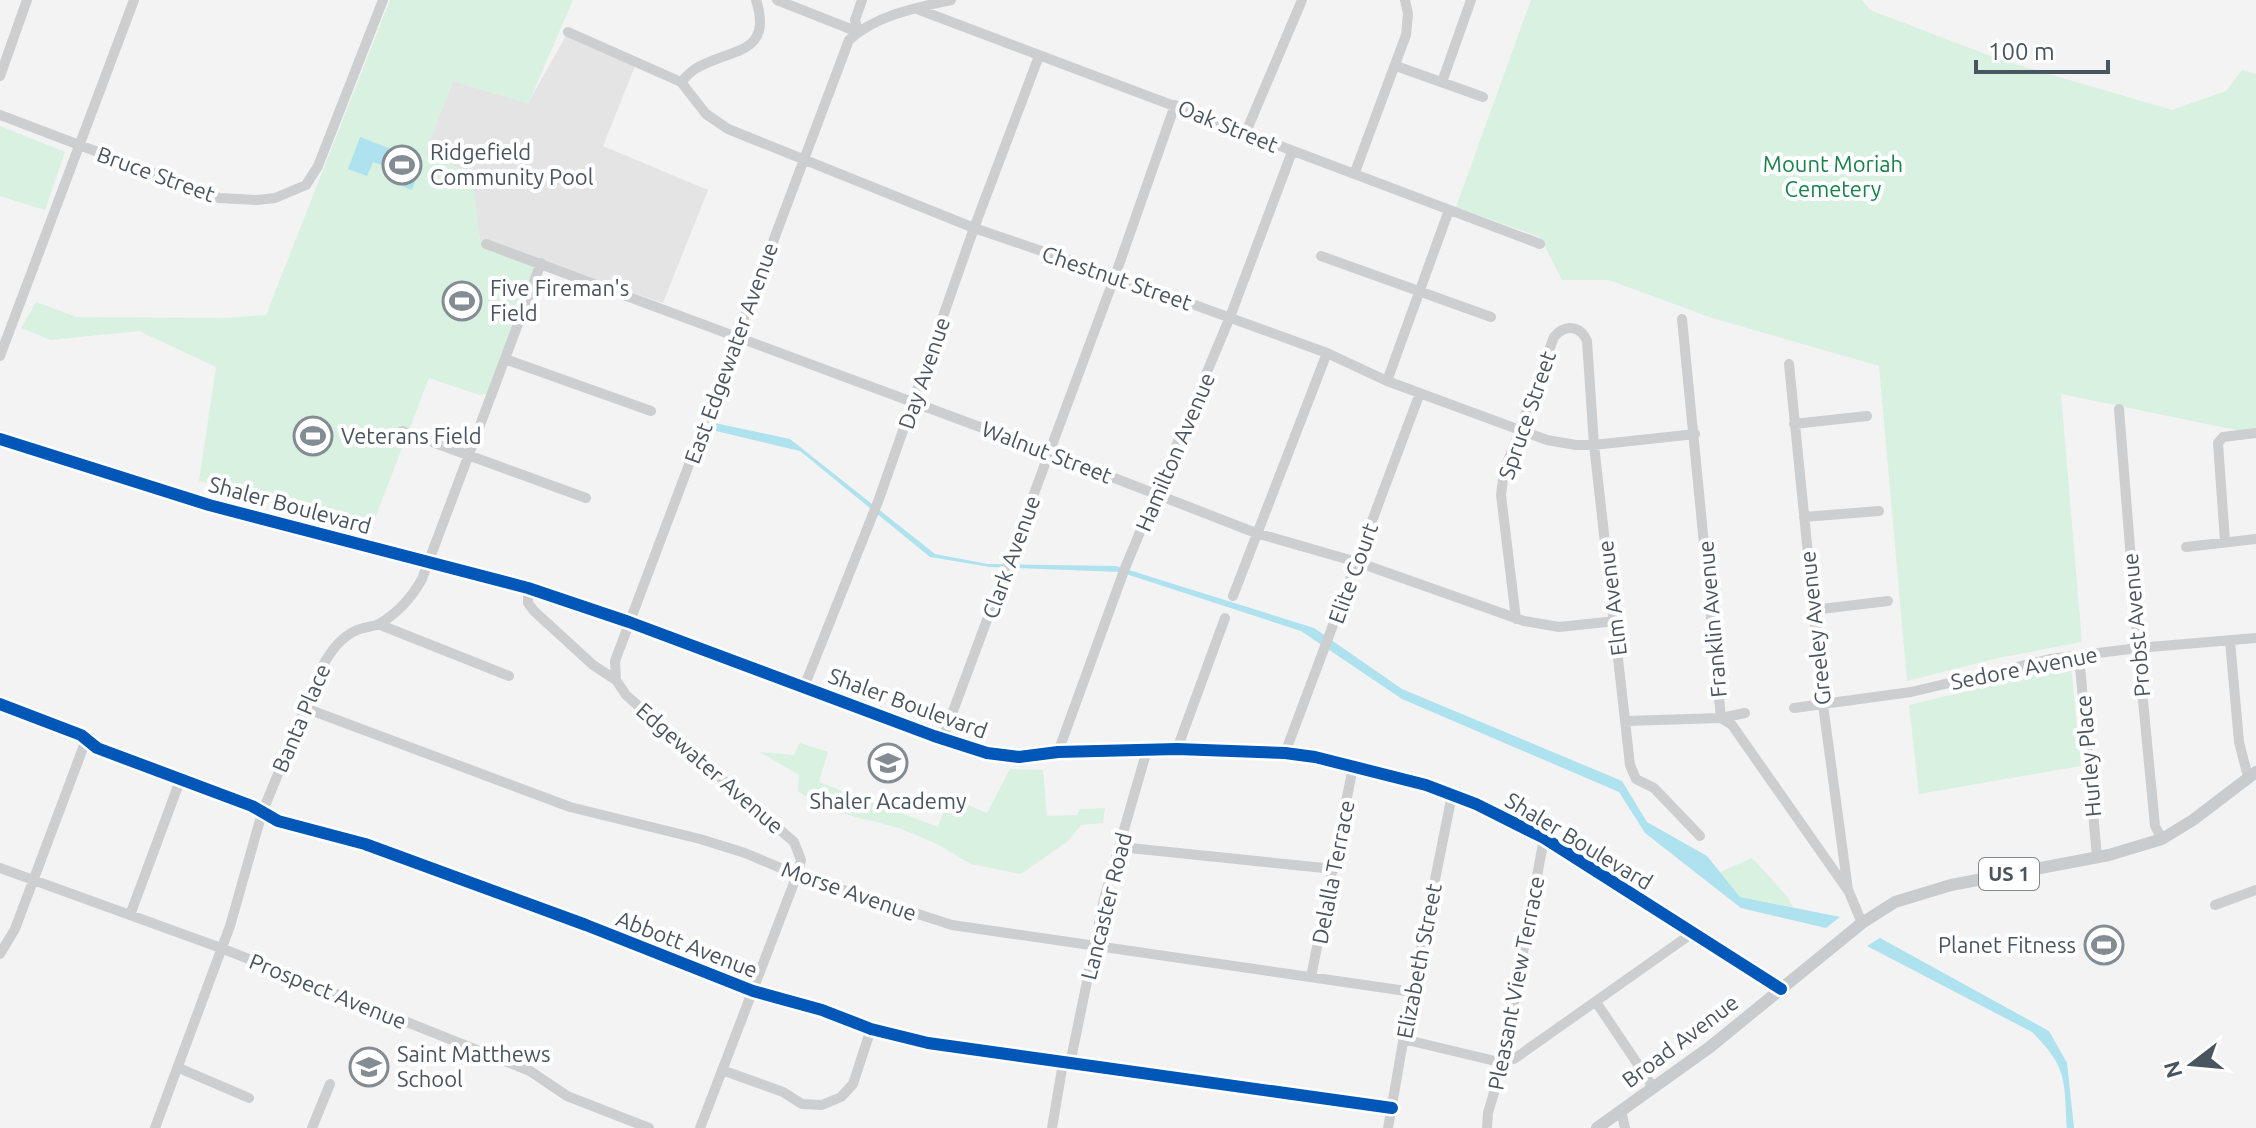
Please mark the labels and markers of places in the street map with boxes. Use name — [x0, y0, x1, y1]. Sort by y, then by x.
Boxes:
place label: Ridgefield Community Pool — [430, 139, 594, 189]
sports icon: Ridgefield Community Pool — [381, 144, 423, 186]
place label: Five Fireman's Field — [490, 275, 629, 325]
sports icon: Five Fireman's Field — [441, 280, 483, 322]
sports icon: Veterans Field — [292, 415, 334, 457]
place label: Veterans Field — [341, 423, 482, 448]
school or university icon: Shaler Academy — [867, 742, 909, 784]
place label: Shaler Academy — [809, 788, 967, 813]
sports icon: Planet Fitness — [2083, 924, 2125, 966]
place label: Planet Fitness — [1938, 932, 2076, 957]
place label: Saint Matthews School — [397, 1041, 551, 1091]
school or university icon: Saint Matthews School — [348, 1046, 390, 1088]

